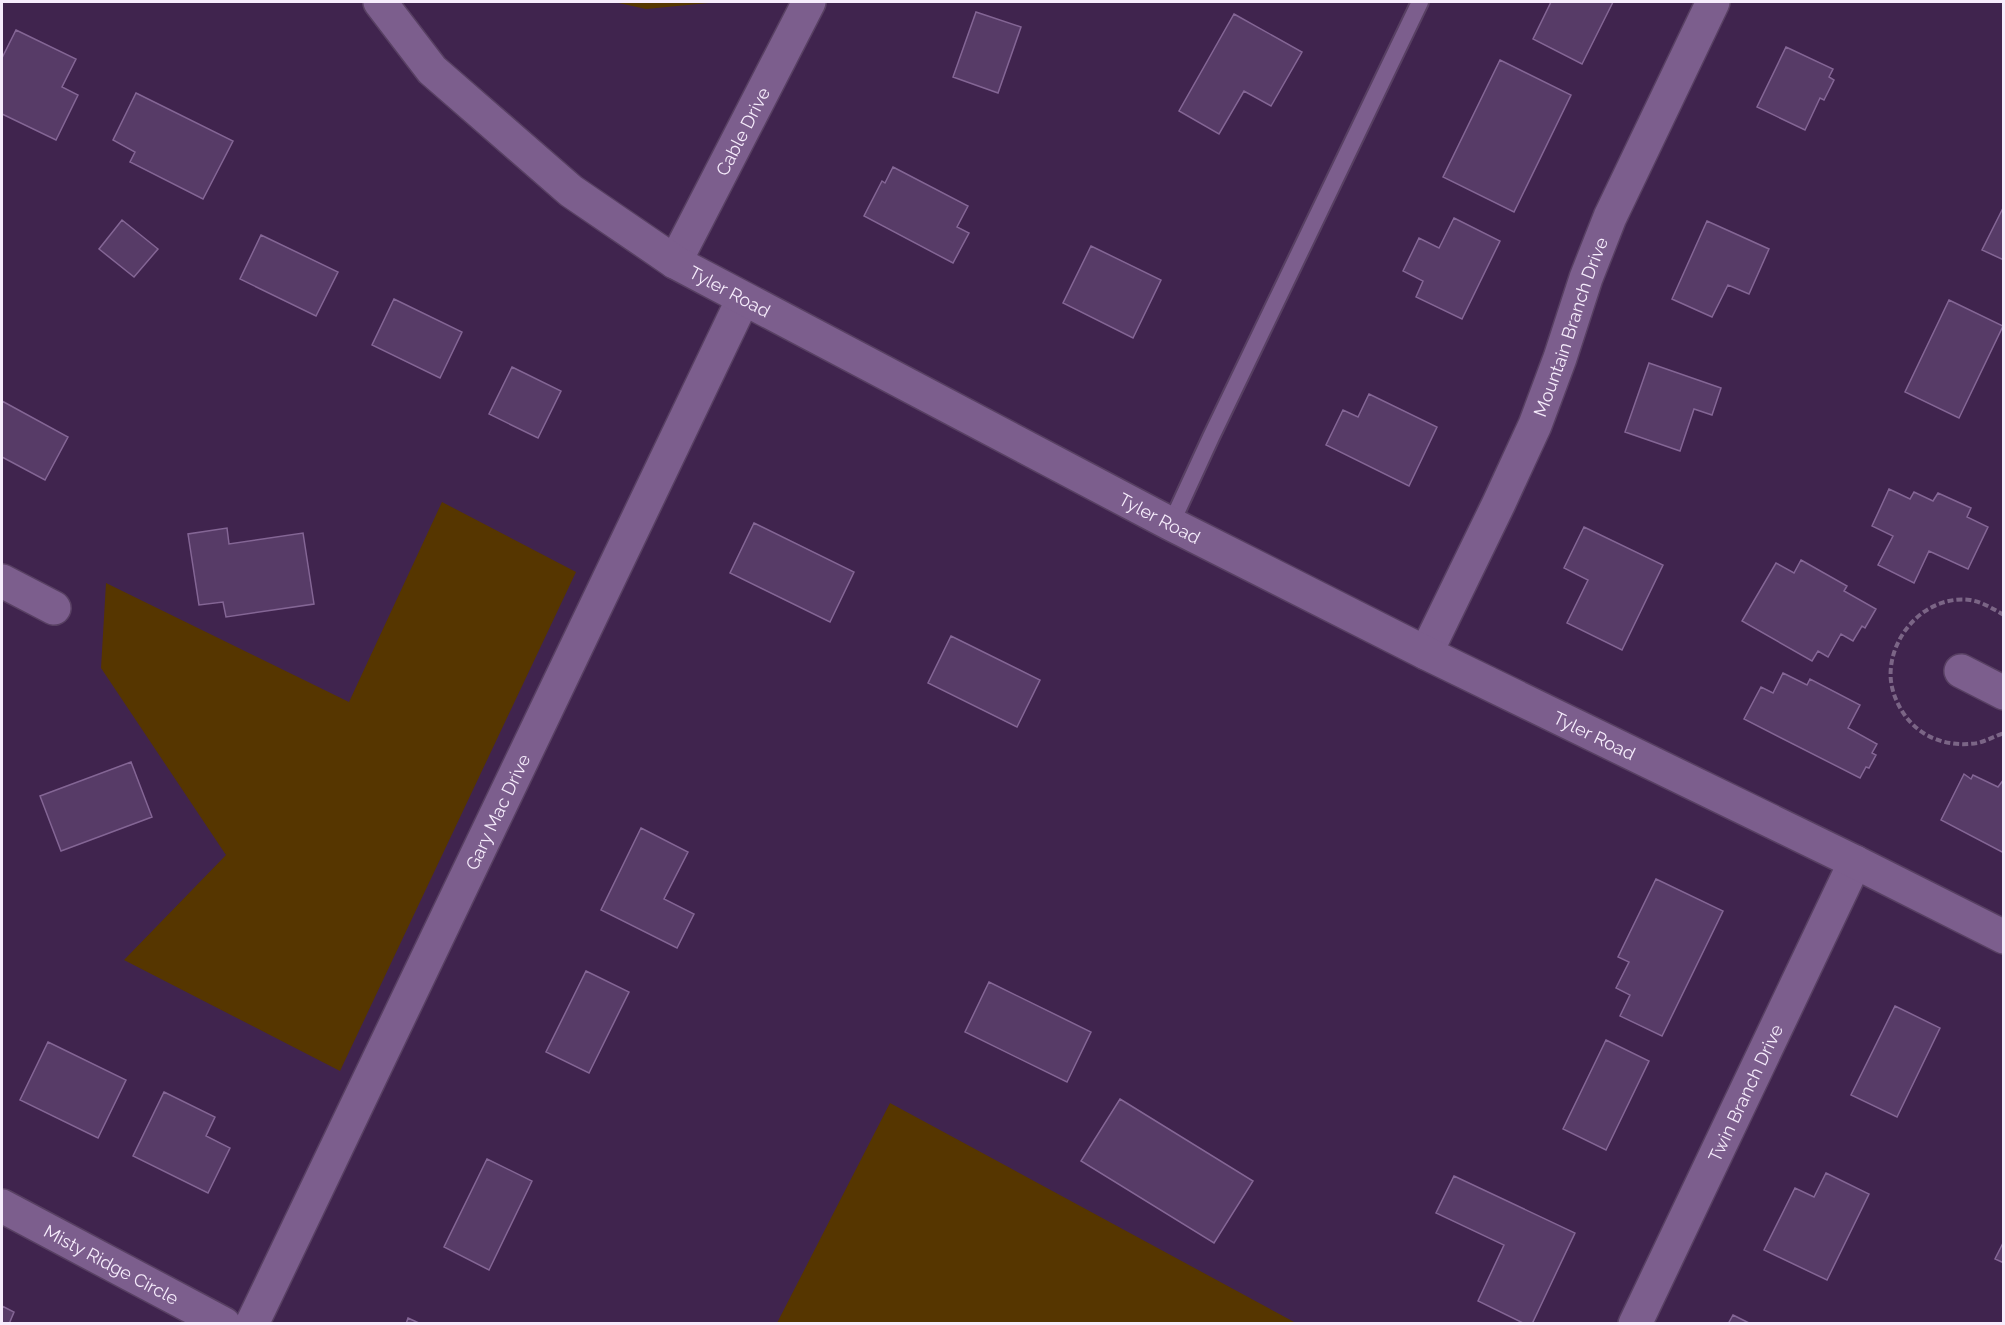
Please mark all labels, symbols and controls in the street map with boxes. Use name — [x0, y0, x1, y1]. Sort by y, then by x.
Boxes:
street label: Cable Drive — [711, 83, 774, 179]
street label: Mountain Branch Drive — [1529, 234, 1612, 419]
street label: Tyler Road — [686, 261, 774, 321]
street label: Tyler Road — [1116, 488, 1204, 548]
street label: Tyler Road — [1550, 706, 1639, 764]
street label: Gary Mac Drive — [461, 750, 534, 873]
street label: Twin Branch Drive — [1703, 1020, 1787, 1165]
street label: Misty Ridge Circle — [41, 1220, 183, 1309]

